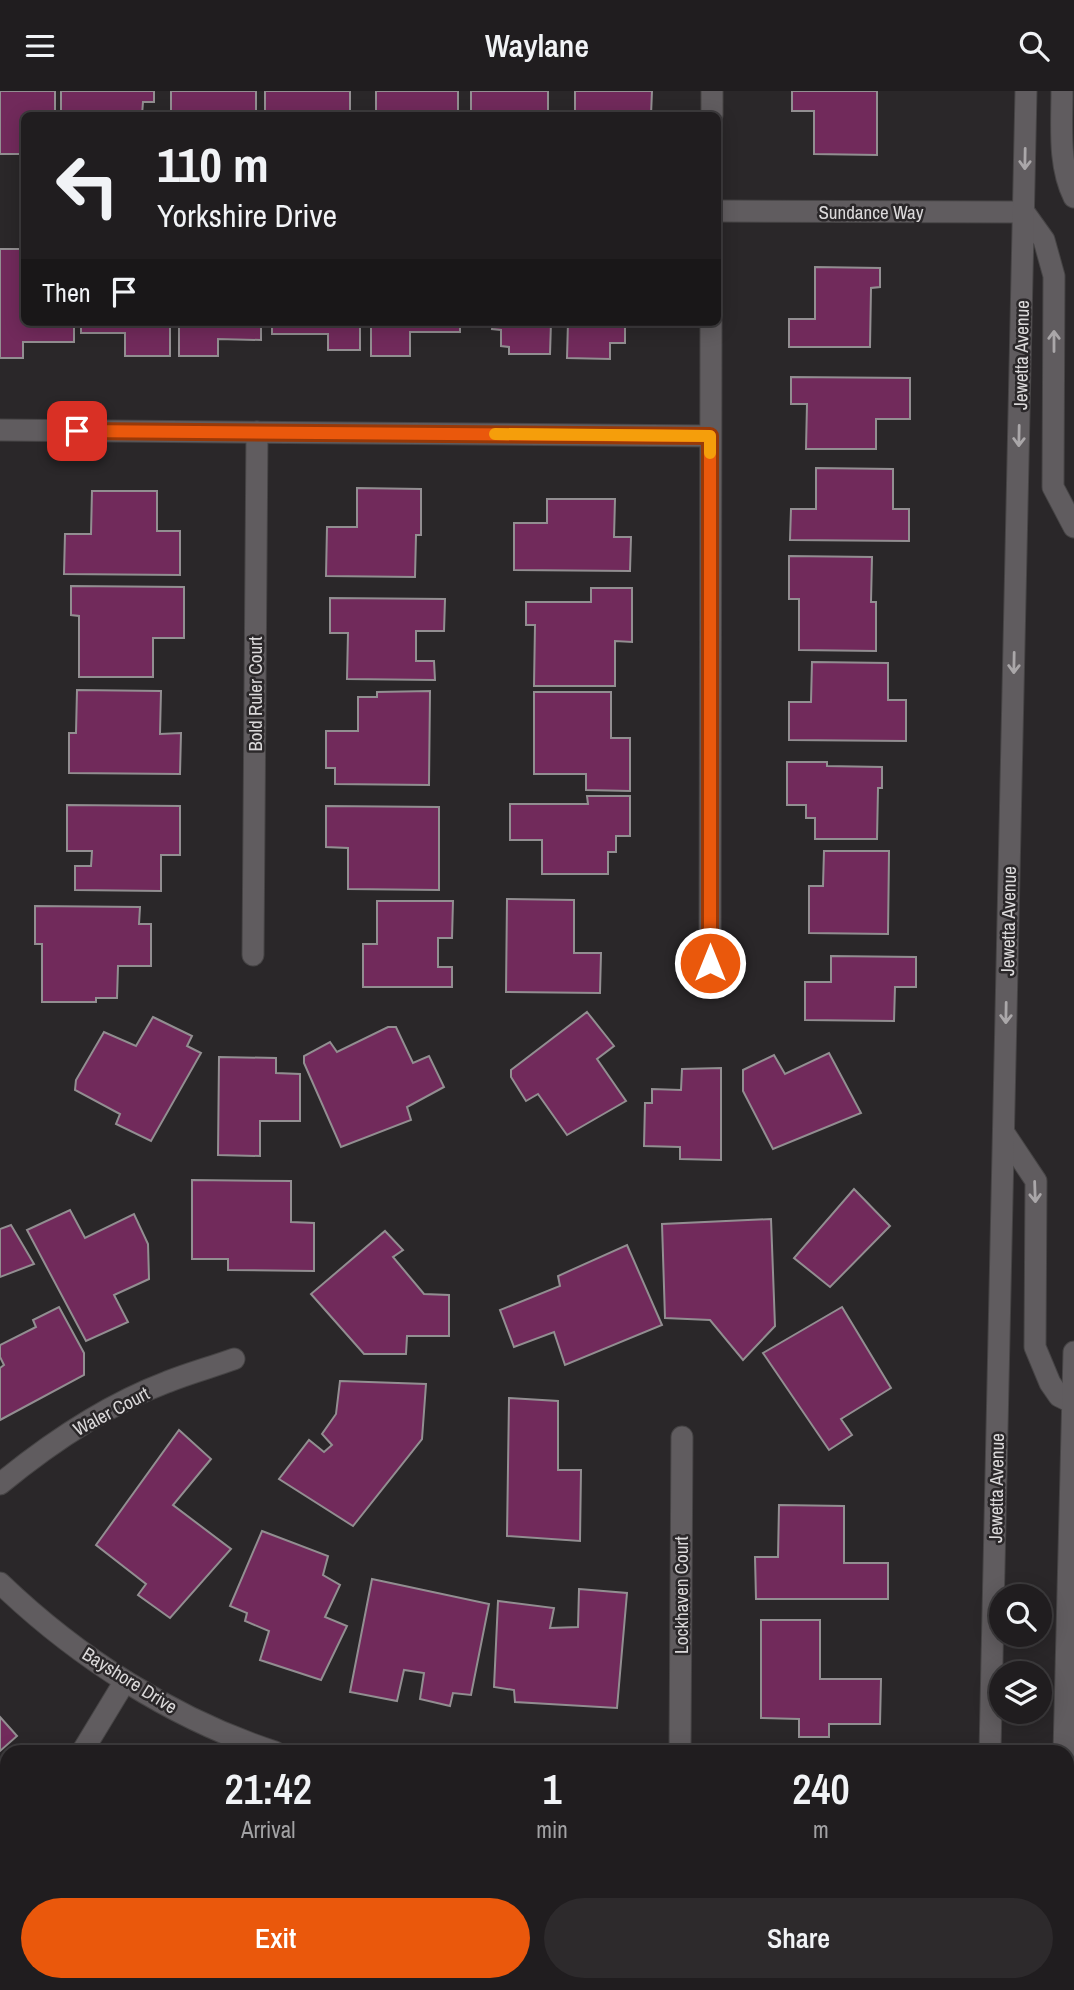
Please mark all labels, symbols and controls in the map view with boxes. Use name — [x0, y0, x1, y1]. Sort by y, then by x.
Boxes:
text: Waylane — [485, 24, 589, 67]
icon: menu — [21, 27, 59, 65]
icon: search — [1015, 27, 1053, 65]
text: 110 m — [157, 131, 269, 197]
icon: left — [42, 140, 133, 231]
one-way arrow — [1018, 147, 1032, 170]
text: Yorkshire Drive — [157, 194, 337, 237]
street label: Sundance Way — [818, 199, 924, 225]
icon: arrive — [105, 273, 143, 311]
text: Then — [42, 275, 91, 310]
street label: Jewetta Avenue — [1007, 300, 1035, 410]
one-way arrow — [1047, 330, 1061, 353]
pin — [47, 401, 107, 461]
icon: arrive — [58, 412, 96, 450]
one-way arrow — [1012, 424, 1026, 447]
street label: Bold Ruler Court — [242, 636, 268, 752]
one-way arrow — [1007, 651, 1021, 674]
street label: Jewetta Avenue — [994, 866, 1022, 976]
position arrow — [673, 926, 747, 1000]
one-way arrow — [1000, 1001, 1013, 1024]
one-way arrow — [1028, 1180, 1042, 1203]
street label: Waler Court — [68, 1380, 154, 1442]
street label: Jewetta Avenue — [982, 1433, 1010, 1543]
street label: Lockhaven Court — [668, 1535, 694, 1654]
map controls — [989, 1584, 1052, 1724]
button: search — [989, 1584, 1052, 1647]
street label: Bayshore Drive — [78, 1641, 182, 1719]
button: layers — [989, 1661, 1052, 1724]
text: 21:42 — [224, 1761, 312, 1817]
text: 1 — [542, 1761, 562, 1817]
text: 240 — [792, 1761, 850, 1817]
text: Arrival — [241, 1814, 295, 1845]
text: min — [536, 1814, 568, 1845]
text: m — [813, 1814, 829, 1845]
button: Exit — [21, 1898, 530, 1978]
button: Share — [544, 1898, 1053, 1978]

